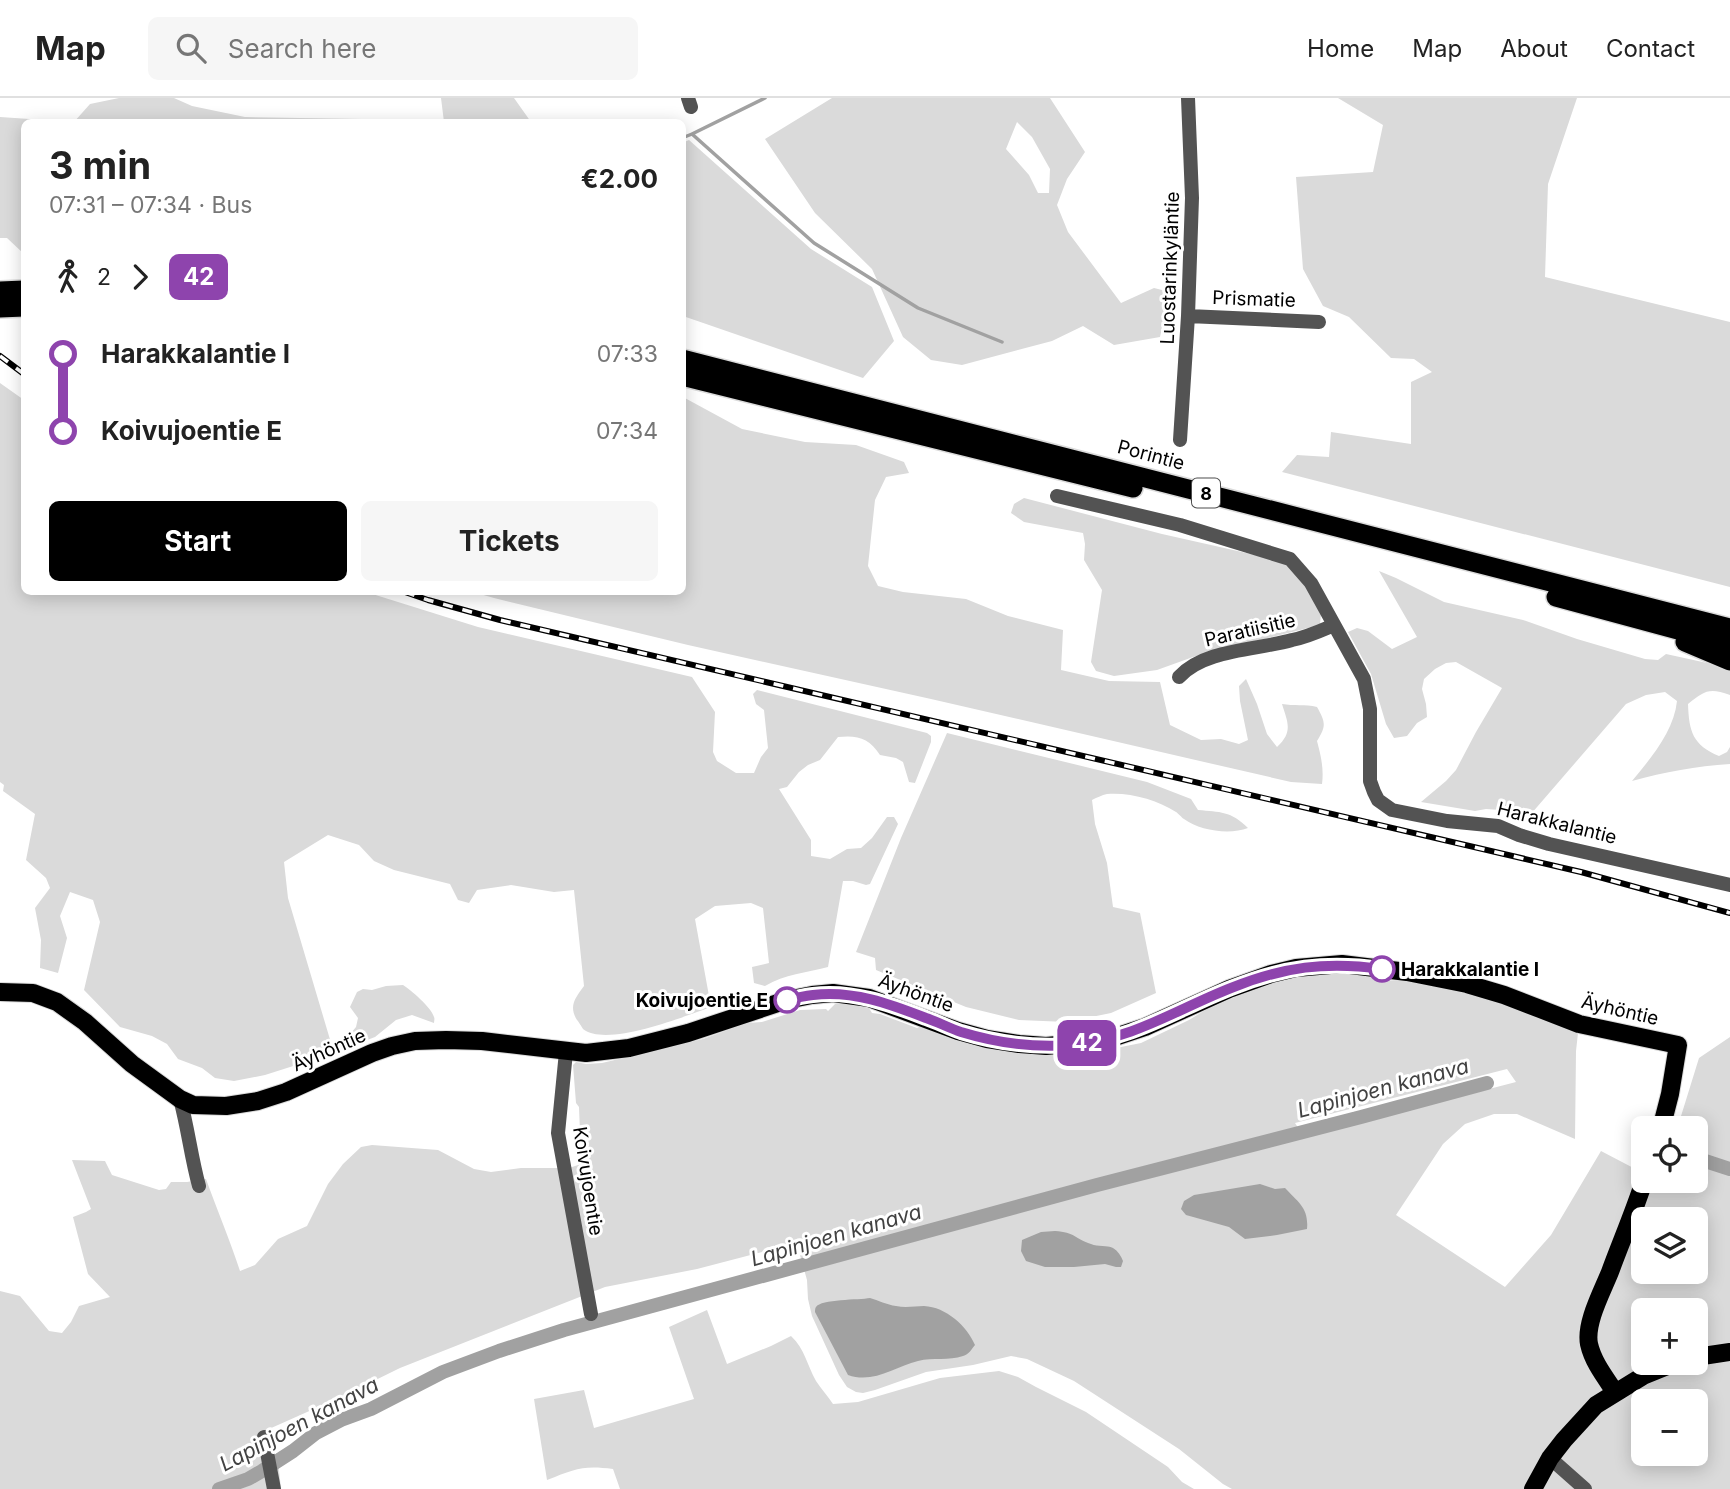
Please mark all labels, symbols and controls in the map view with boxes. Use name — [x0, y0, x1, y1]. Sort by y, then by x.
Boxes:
search box — [148, 17, 638, 80]
text: Map — [35, 28, 106, 68]
icon: search — [172, 29, 210, 67]
text: Search here — [228, 33, 376, 64]
text: Home — [1307, 34, 1374, 63]
text: Map — [1412, 34, 1462, 63]
text: About — [1500, 34, 1568, 63]
text: Contact — [1606, 34, 1695, 63]
text: 3 min — [49, 142, 151, 188]
text: €2.00 — [581, 163, 658, 194]
text: 07:31 – 07:34 · Bus — [49, 191, 252, 219]
street label: Luostarinkyläntie — [1156, 191, 1184, 345]
icon: walk — [49, 258, 87, 296]
icon: forward — [121, 258, 159, 296]
text: 42 — [183, 262, 214, 291]
text: 2 — [97, 263, 111, 291]
street label: Prismatie — [1212, 286, 1296, 312]
text: Harakkalantie I — [101, 338, 290, 369]
text: 07:33 — [597, 340, 658, 368]
text: Koivujoentie E — [101, 415, 282, 446]
text: 07:34 — [596, 417, 658, 445]
street label: Porintie — [1115, 435, 1187, 475]
road number: 8 — [1192, 478, 1220, 508]
button: Start — [49, 501, 347, 581]
button: Tickets — [361, 501, 658, 581]
street label: Paratiisitie — [1202, 608, 1298, 652]
street label: Harakkalantie — [1495, 797, 1619, 849]
marker: Harakkalantie I — [1369, 956, 1395, 982]
place label: Harakkalantie I — [1401, 958, 1539, 981]
street label: Äyhöntie — [875, 969, 957, 1017]
marker: Koivujoentie E — [774, 987, 800, 1013]
place label: Koivujoentie E — [636, 989, 768, 1012]
street label: Äyhöntie — [1579, 990, 1661, 1030]
line badge: 42 — [1056, 1020, 1118, 1066]
street label: Äyhöntie — [289, 1024, 369, 1076]
text: 42 — [1071, 1028, 1103, 1057]
water label: Lapinjoen kanava — [1295, 1053, 1472, 1123]
map controls — [1631, 1116, 1708, 1466]
button: locate — [1631, 1116, 1708, 1193]
street label: Koivujoentie — [568, 1125, 608, 1237]
water label: Lapinjoen kanava — [748, 1199, 924, 1271]
button: layers — [1631, 1207, 1708, 1284]
button: + — [1631, 1298, 1708, 1375]
water label: Lapinjoen kanava — [215, 1371, 383, 1476]
button: − — [1631, 1389, 1708, 1466]

